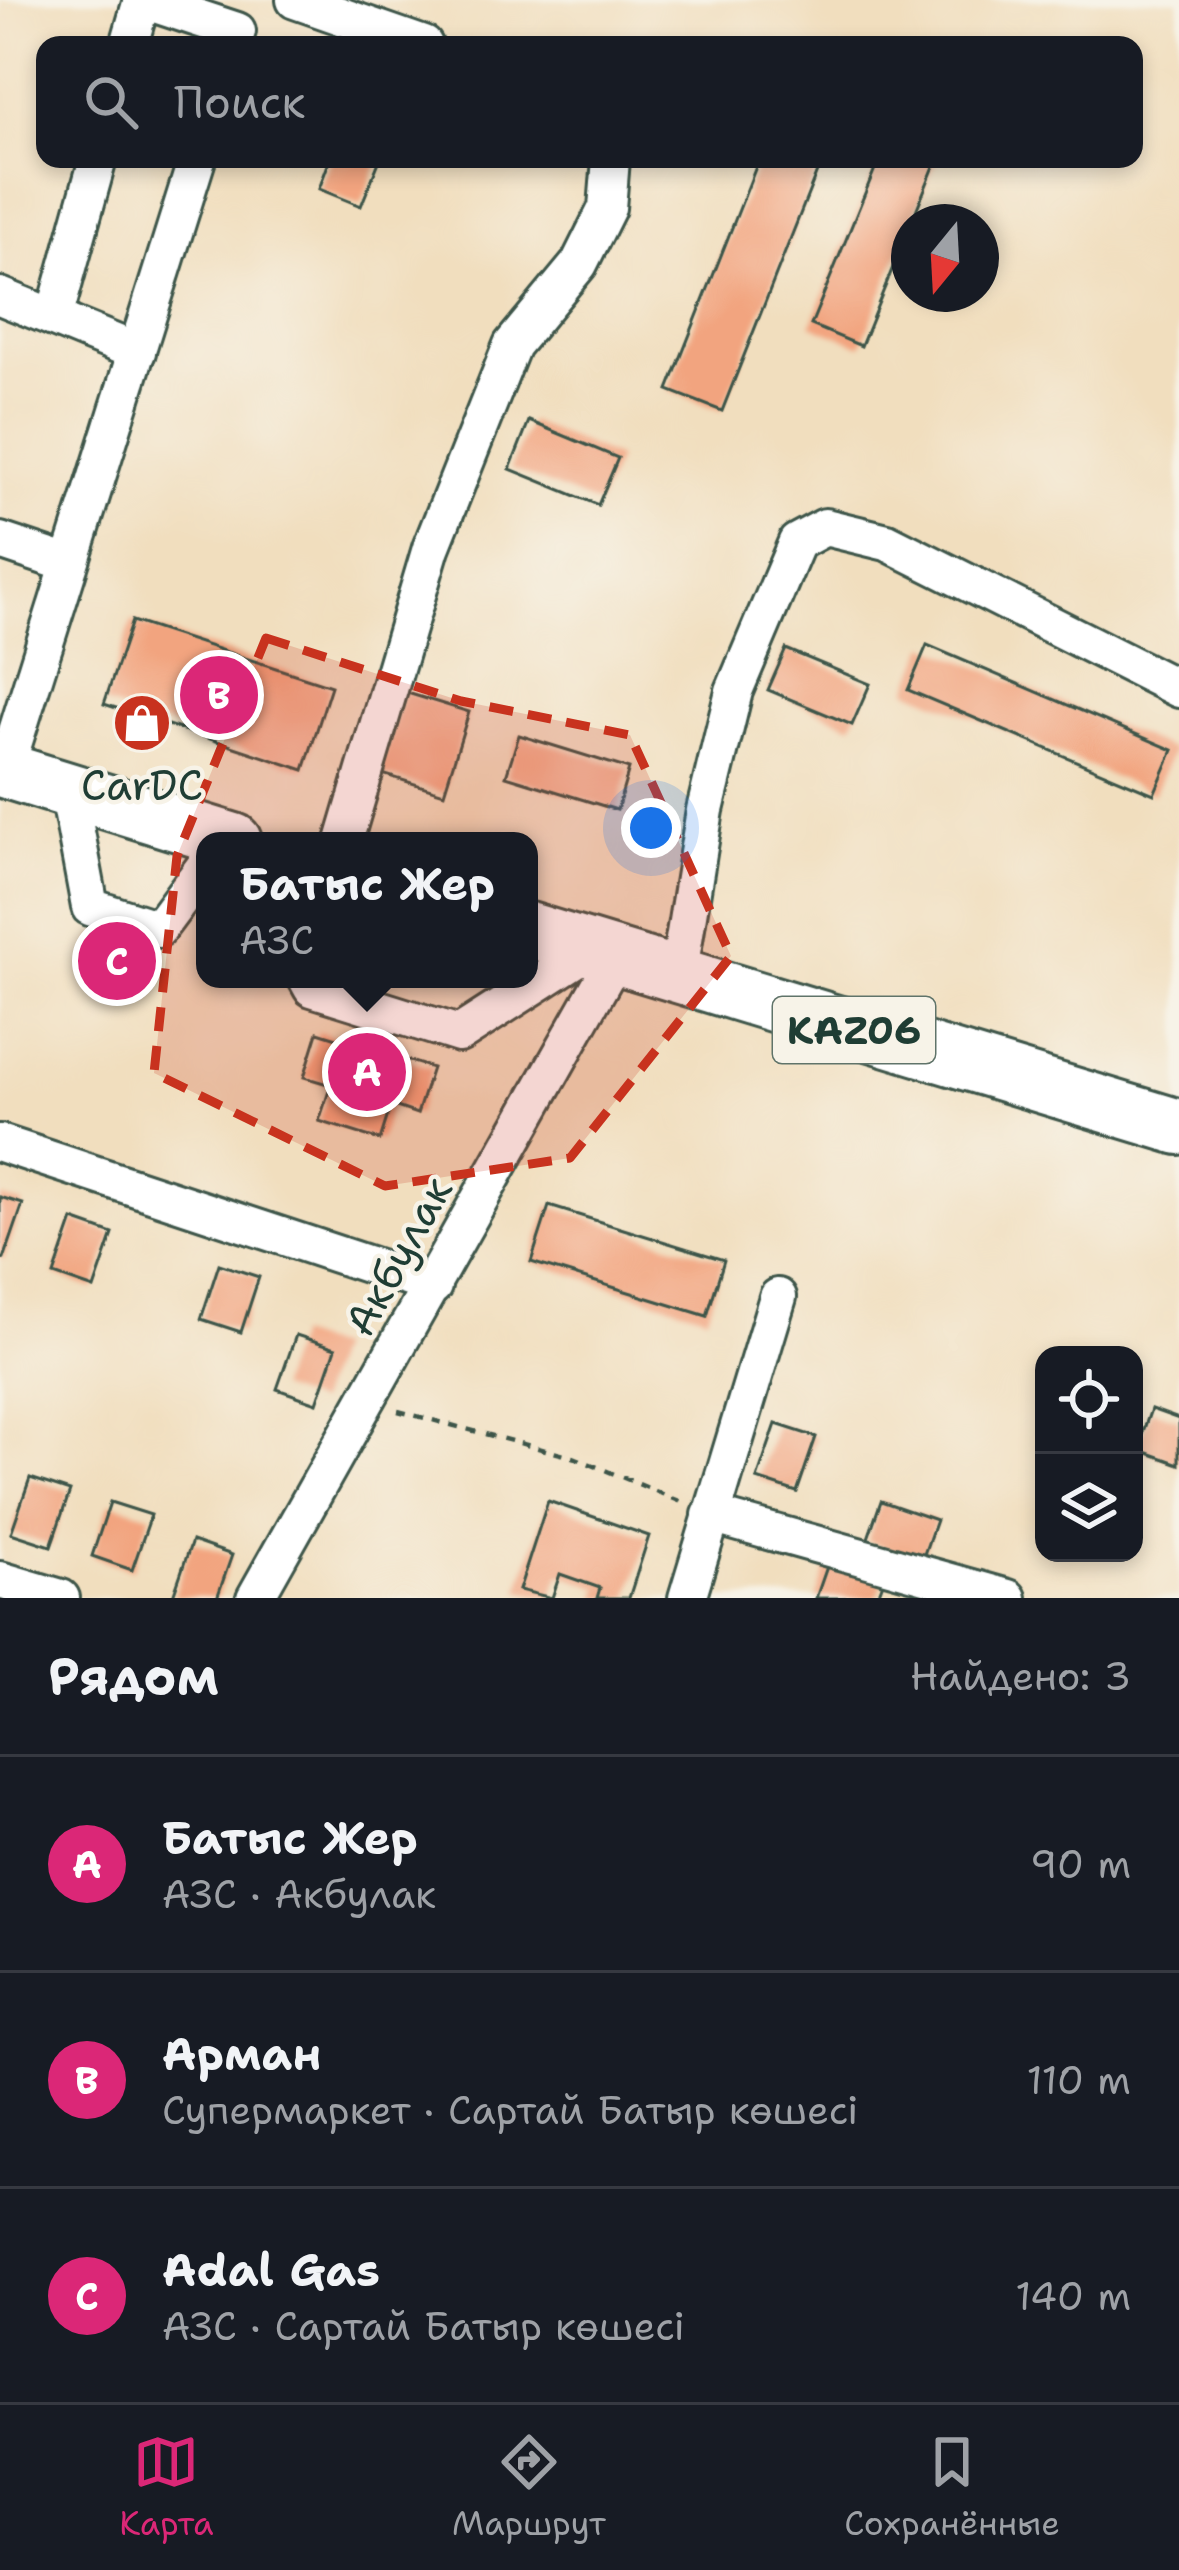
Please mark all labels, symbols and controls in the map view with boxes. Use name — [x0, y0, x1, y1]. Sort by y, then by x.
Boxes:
search box — [36, 36, 1143, 168]
icon: search — [78, 69, 144, 135]
text: Поиск — [174, 72, 305, 132]
north arrow — [891, 204, 999, 312]
pin: B — [180, 650, 258, 740]
shop icon: CarDC — [111, 692, 173, 754]
place label: CarDC — [81, 757, 203, 813]
your location — [621, 798, 681, 858]
popup — [196, 832, 538, 988]
text: Батыс Жер — [239, 854, 495, 914]
text: АЗС — [239, 914, 314, 966]
pin: C — [78, 916, 156, 1006]
road number: KАZ06 — [773, 997, 935, 1063]
pin: A — [328, 1027, 406, 1117]
street label: Акбулак — [331, 1166, 465, 1346]
map controls — [1035, 1346, 1143, 1562]
button: locate — [1035, 1346, 1143, 1454]
button: layers — [1035, 1454, 1143, 1562]
text: Рядом — [48, 1642, 219, 1710]
text: Найдено: 3 — [910, 1650, 1131, 1702]
text: Батыс Жер — [162, 1808, 418, 1868]
text: A — [72, 1838, 102, 1890]
text: 90 m — [1030, 1838, 1131, 1890]
text: АЗС · Акбулак — [162, 1868, 436, 1920]
text: Арман — [162, 2024, 321, 2084]
text: B — [75, 2054, 99, 2106]
text: 110 m — [1027, 2054, 1131, 2106]
text: Супермаркет · Сартай Батыр көшесі — [162, 2084, 858, 2136]
text: Adal Gas — [162, 2240, 380, 2300]
text: C — [75, 2270, 99, 2322]
text: 140 m — [1015, 2270, 1131, 2322]
text: АЗС · Сартай Батыр көшесі — [162, 2300, 685, 2352]
tab: Карта — [119, 2429, 214, 2546]
tab: Маршрут — [452, 2429, 606, 2546]
tab: Сохранённые — [844, 2429, 1060, 2546]

